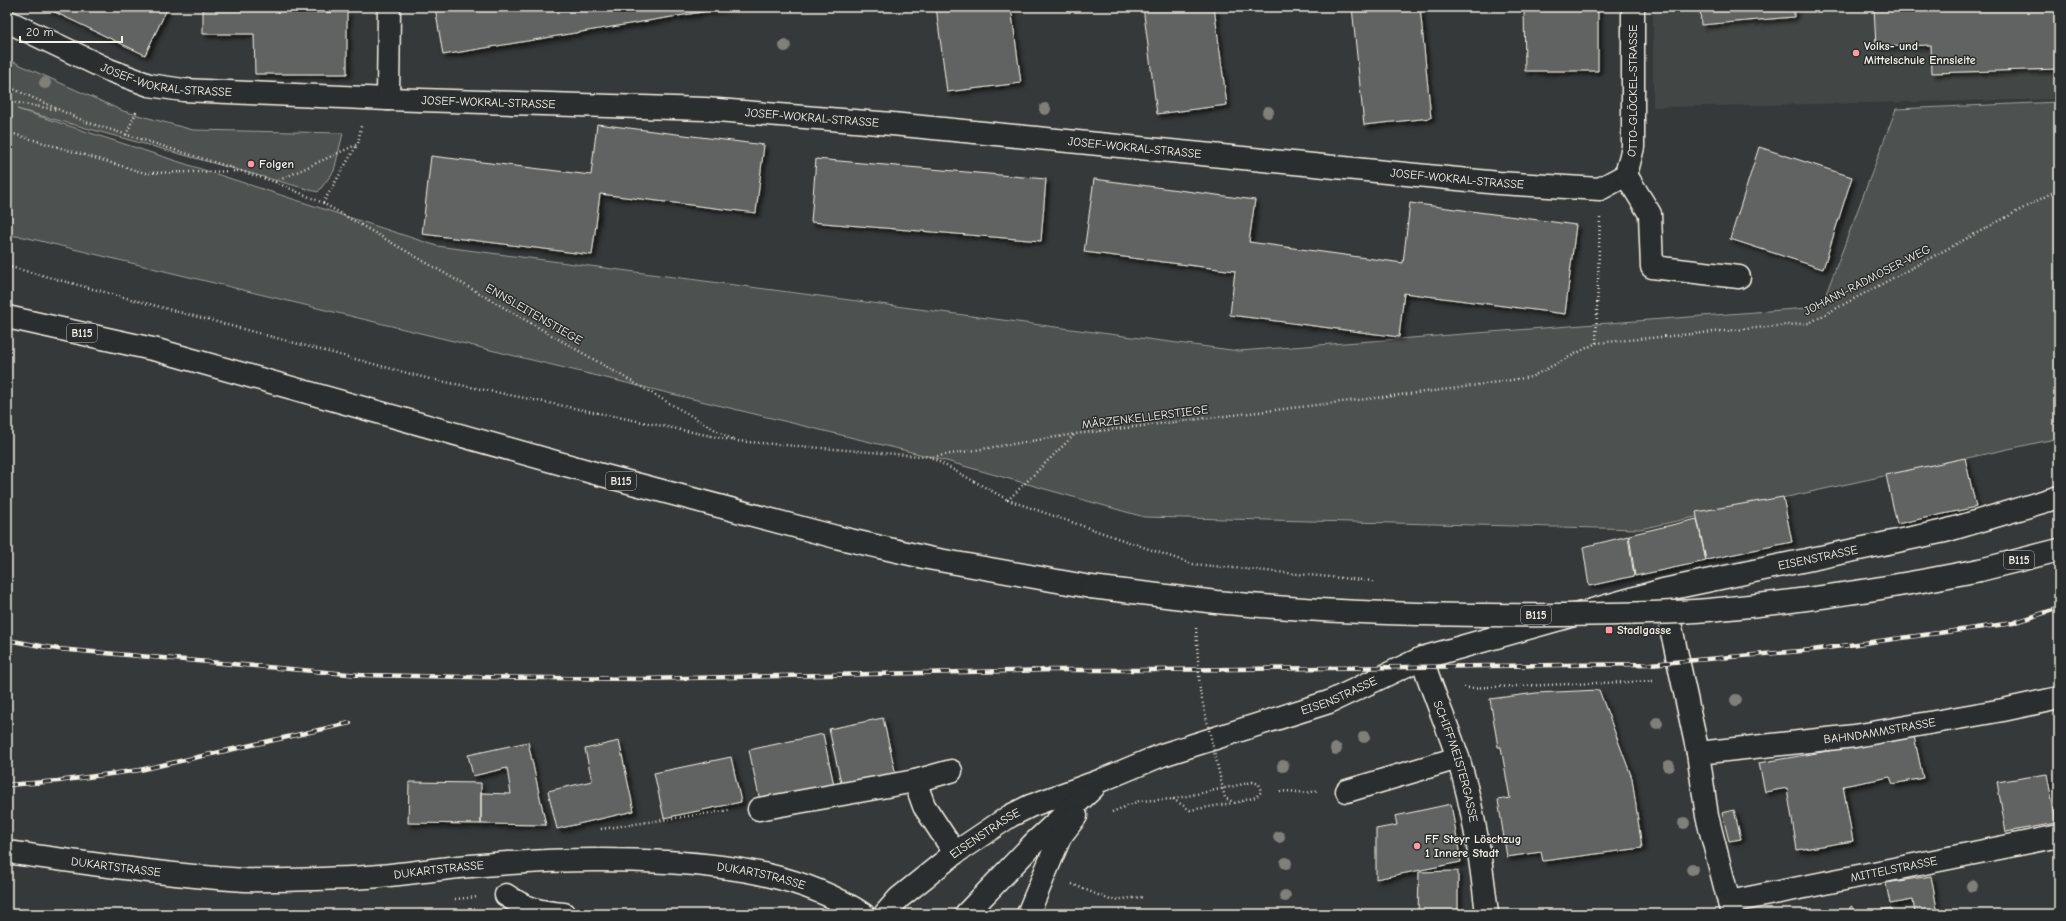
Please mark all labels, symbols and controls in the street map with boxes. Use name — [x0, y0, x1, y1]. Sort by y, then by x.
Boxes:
scale bar — [20, 18, 122, 44]
text: 20 m — [26, 25, 54, 39]
street label: OTTO-GLÖCKEL-STRASSE — [1624, 25, 1640, 159]
place label: Volks- und Mittelschule Ennsleite — [1864, 39, 1976, 67]
marker: Volks- und Mittelschule Ennsleite — [1851, 48, 1861, 58]
street label: JOSEF-WOKRAL-STRASSE — [99, 60, 232, 99]
street label: JOSEF-WOKRAL-STRASSE — [421, 93, 556, 111]
street label: JOSEF-WOKRAL-STRASSE — [745, 105, 879, 130]
street label: JOSEF-WOKRAL-STRASSE — [1067, 134, 1202, 161]
place label: Folgen — [259, 157, 294, 171]
marker: Folgen — [246, 159, 256, 169]
street label: JOSEF-WOKRAL-STRASSE — [1390, 165, 1524, 191]
street label: JOHANN-RADMOSER-WEG — [1801, 242, 1933, 318]
street label: ENNSLEITENSTIEGE — [483, 281, 585, 347]
road number: B115 — [67, 324, 97, 342]
street label: MÄRZENKELLERSTIEGE — [1081, 402, 1209, 432]
road number: B115 — [606, 472, 636, 490]
street label: EISENSTRASSE — [1777, 542, 1859, 573]
road number: B115 — [2004, 551, 2034, 569]
road number: B115 — [1521, 606, 1551, 624]
place label: Stadlgasse — [1617, 623, 1671, 637]
marker: Stadlgasse — [1604, 625, 1614, 635]
street label: EISENSTRASSE — [1299, 673, 1379, 717]
street label: SCHIFFMEISTERGASSE — [1430, 699, 1481, 823]
street label: BAHNDAMMSTRASSE — [1823, 715, 1937, 746]
street label: EISENSTRASSE — [947, 805, 1022, 861]
place label: FF Steyr Löschzug 1 Innere Stadt — [1425, 832, 1521, 860]
marker: FF Steyr Löschzug 1 Innere Stadt — [1412, 841, 1422, 851]
street label: DUKARTSTRASSE — [70, 854, 162, 879]
street label: MITTELSTRASSE — [1849, 854, 1938, 885]
street label: DUKARTSTRASSE — [393, 858, 485, 882]
street label: DUKARTSTRASSE — [716, 859, 807, 893]

